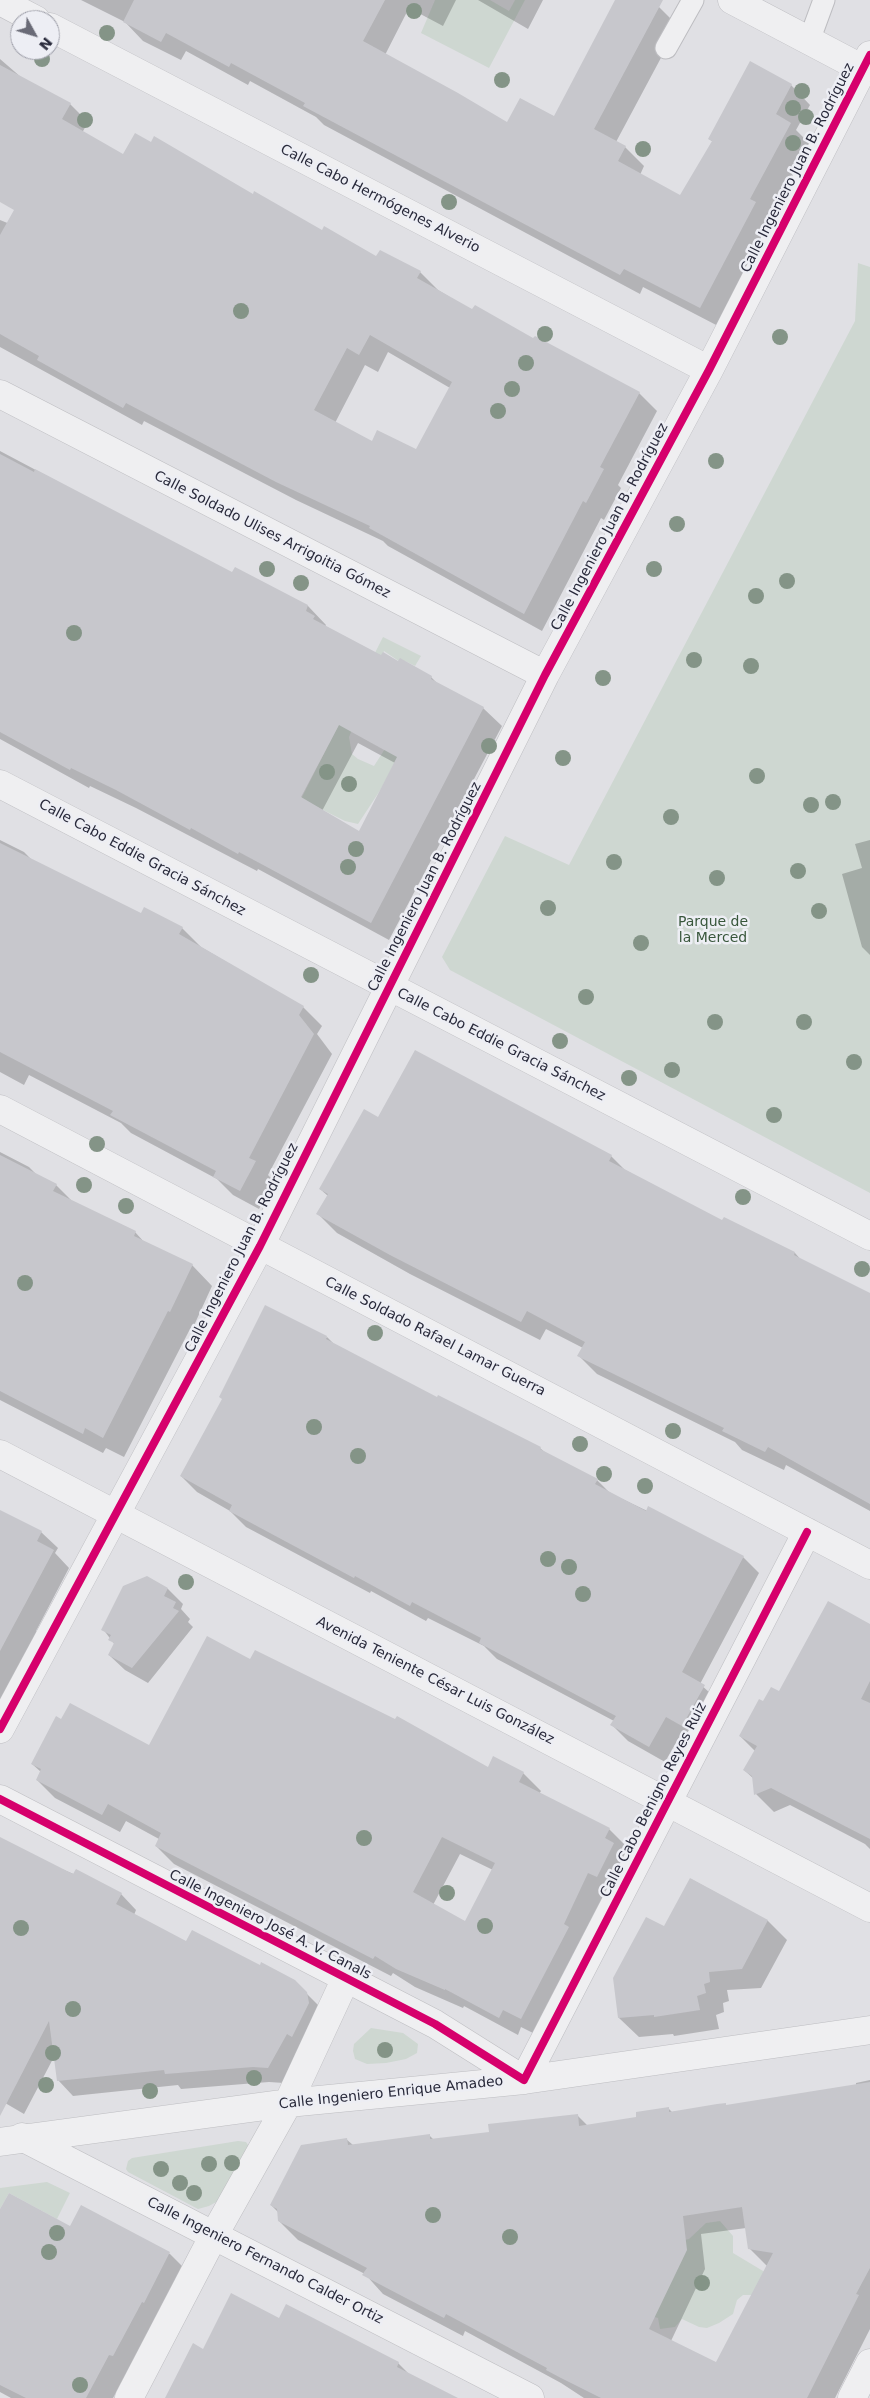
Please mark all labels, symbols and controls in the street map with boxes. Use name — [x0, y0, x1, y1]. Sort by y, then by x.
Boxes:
north arrow — [10, 10, 60, 60]
text: N — [36, 34, 56, 53]
street label: Calle Ingeniero Juan B. Rodríguez — [738, 60, 858, 276]
street label: Calle Cabo Hermógenes Alverio — [277, 141, 483, 257]
street label: Calle Ingeniero Juan B. Rodríguez — [548, 420, 672, 634]
street label: Calle Soldado Ulises Arrigoitia Gómez — [151, 468, 393, 602]
street label: Calle Ingeniero Juan B. Rodríguez — [365, 779, 485, 995]
street label: Calle Cabo Eddie Gracia Sánchez — [36, 796, 248, 920]
park label: Parque de la Merced — [678, 914, 748, 946]
street label: Calle Cabo Eddie Gracia Sánchez — [394, 985, 608, 1105]
street label: Calle Ingeniero Juan B. Rodríguez — [182, 1140, 302, 1356]
street label: Calle Soldado Rafael Lamar Guerra — [322, 1274, 548, 1400]
street label: Avenida Teniente César Luis González — [313, 1613, 557, 1749]
street label: Calle Cabo Benigno Reyes Ruiz — [597, 1700, 711, 1900]
street label: Calle Ingeniero José A. V. Canals — [166, 1867, 374, 1983]
street label: Calle Ingeniero Enrique Amadeo — [278, 2073, 504, 2113]
street label: Calle Ingeniero Fernando Calder Ortiz — [144, 2194, 386, 2328]

